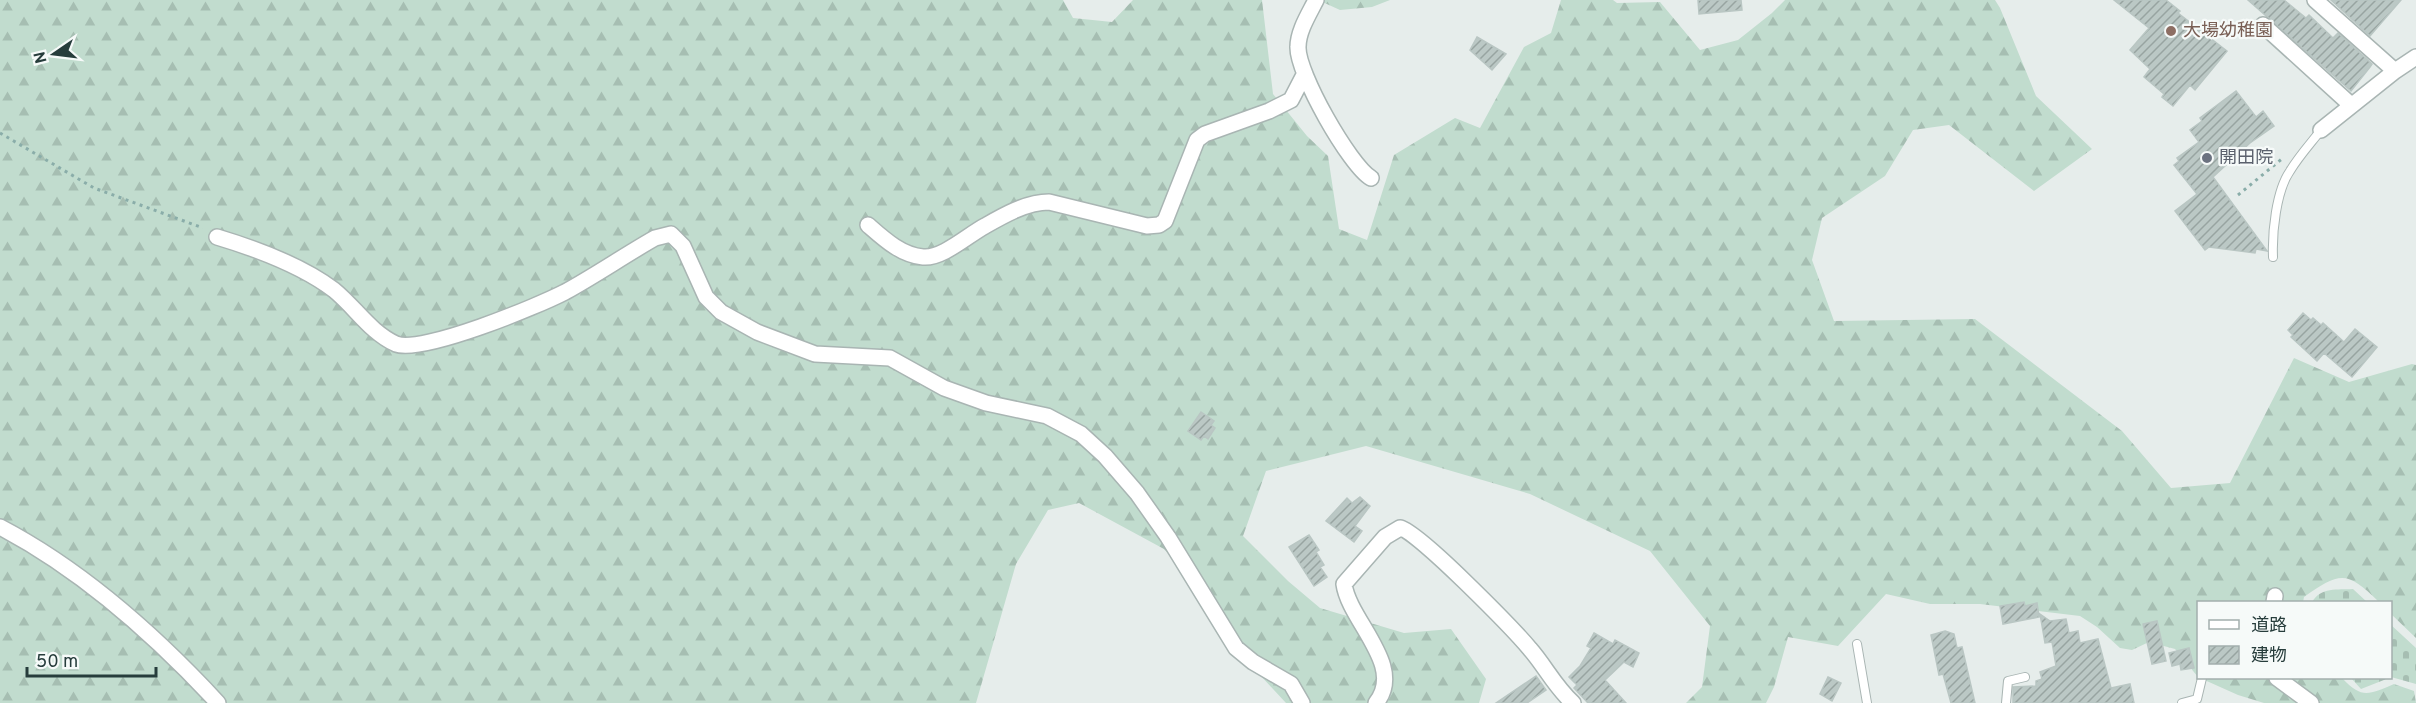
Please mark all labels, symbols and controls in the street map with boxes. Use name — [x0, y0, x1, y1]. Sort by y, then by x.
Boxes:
place label: 大場幼稚園 — [2183, 20, 2273, 43]
north arrow — [24, 24, 84, 84]
marker: 大場幼稚園 — [2164, 24, 2178, 38]
text: N — [30, 49, 52, 65]
place label: 開田院 — [2219, 147, 2273, 170]
marker: 開田院 — [2200, 151, 2214, 165]
legend — [2197, 601, 2392, 679]
text: 道路 — [2251, 615, 2287, 638]
scale bar — [27, 640, 156, 678]
text: 建物 — [2251, 645, 2287, 668]
text: 50 m — [36, 651, 78, 674]

